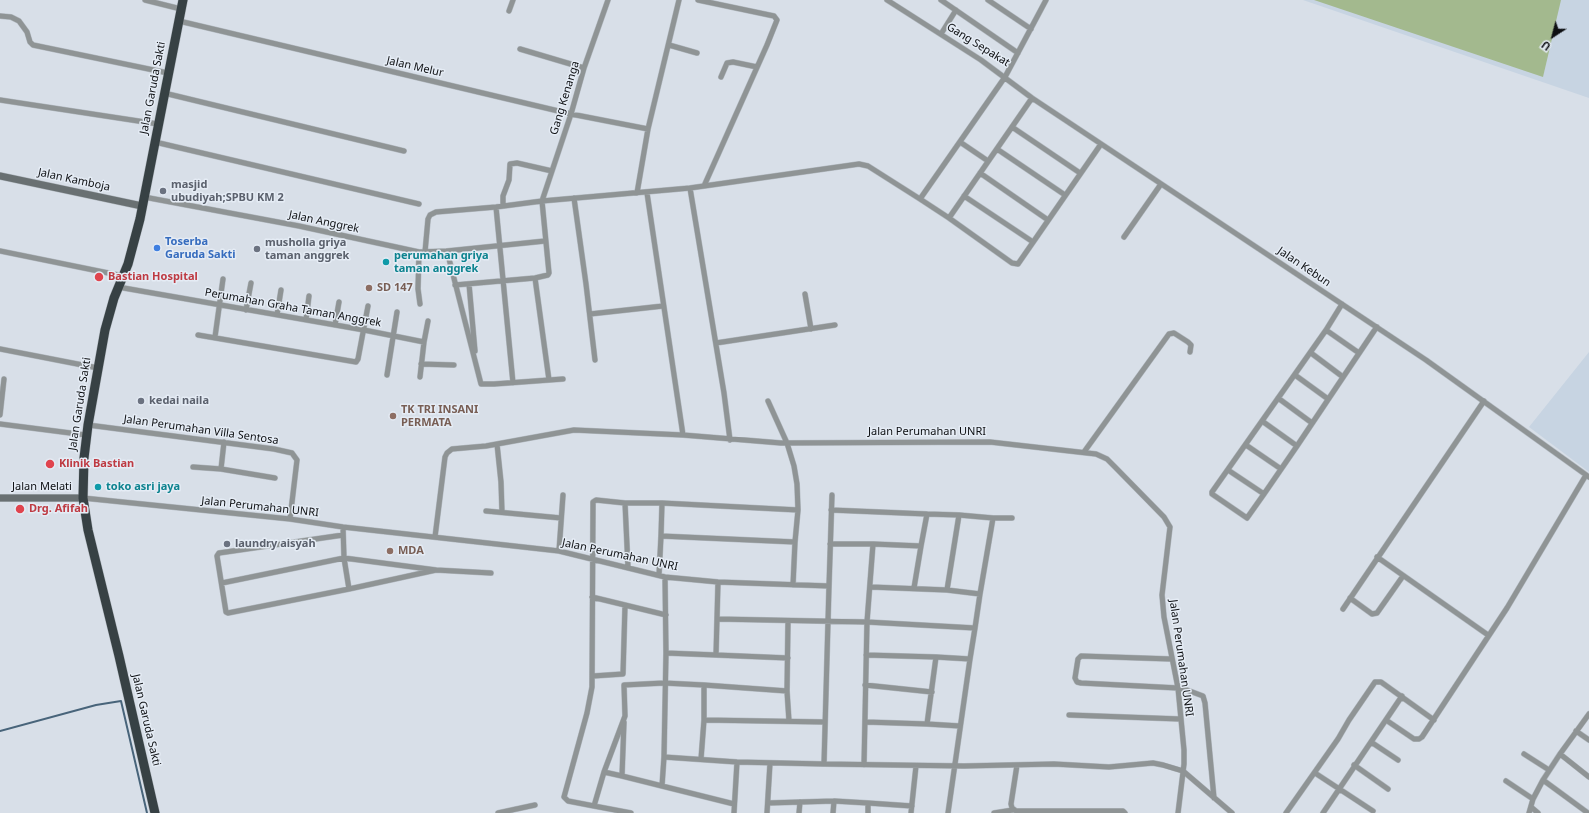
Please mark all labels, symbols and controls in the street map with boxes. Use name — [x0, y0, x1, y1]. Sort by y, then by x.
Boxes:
north arrow — [1533, 16, 1573, 56]
street label: Gang Sepakat — [944, 20, 1012, 70]
text: U — [1538, 38, 1553, 55]
street label: Jalan Garuda Sakti — [138, 41, 168, 135]
street label: Jalan Melur — [385, 54, 445, 80]
street label: Gang Kenanga — [548, 60, 582, 136]
street label: Jalan Kamboja — [37, 166, 111, 194]
place label: masjid ubudiyah;SPBU KM 2 — [171, 178, 284, 204]
marker: masjid ubudiyah;SPBU KM 2 — [158, 186, 168, 196]
street label: Jalan Anggrek — [288, 208, 360, 236]
place label: Toserba Garuda Sakti — [165, 235, 236, 261]
place label: musholla griya taman anggrek — [265, 236, 349, 262]
marker: Toserba Garuda Sakti — [152, 243, 162, 253]
marker: musholla griya taman anggrek — [252, 244, 262, 254]
street label: Jalan Kebun — [1275, 244, 1333, 290]
place label: perumahan griya taman anggrek — [394, 249, 489, 275]
marker: perumahan griya taman anggrek — [381, 257, 391, 267]
place label: Bastian Hospital — [108, 270, 198, 284]
marker: Bastian Hospital — [93, 271, 105, 283]
place label: SD 147 — [377, 281, 413, 295]
marker: SD 147 — [364, 283, 374, 293]
street label: Perumahan Graha Taman Anggrek — [204, 286, 382, 330]
street label: Jalan Garuda Sakti — [66, 357, 94, 451]
place label: kedai naila — [149, 394, 209, 408]
marker: kedai naila — [136, 396, 146, 406]
place label: TK TRI INSANI PERMATA — [401, 403, 478, 429]
marker: TK TRI INSANI PERMATA — [388, 411, 398, 421]
street label: Jalan Perumahan Villa Sentosa — [123, 413, 279, 447]
street label: Jalan Perumahan UNRI — [868, 425, 986, 439]
place label: Klinik Bastian — [59, 457, 134, 471]
marker: Klinik Bastian — [44, 458, 56, 470]
street label: Jalan Melati — [12, 480, 72, 494]
place label: toko asri jaya — [106, 480, 180, 494]
marker: toko asri jaya — [93, 482, 103, 492]
street label: Jalan Perumahan UNRI — [201, 494, 319, 520]
place label: Drg. Afifah — [29, 502, 88, 516]
marker: Drg. Afifah — [14, 503, 26, 515]
street label: Jalan Perumahan UNRI — [561, 536, 679, 574]
place label: laundry aisyah — [235, 537, 316, 551]
marker: laundry aisyah — [222, 539, 232, 549]
place label: MDA — [398, 544, 424, 558]
marker: MDA — [385, 546, 395, 556]
street label: Jalan Perumahan UNRI — [1166, 599, 1196, 717]
street label: Jalan Garuda Sakti — [129, 673, 163, 767]

